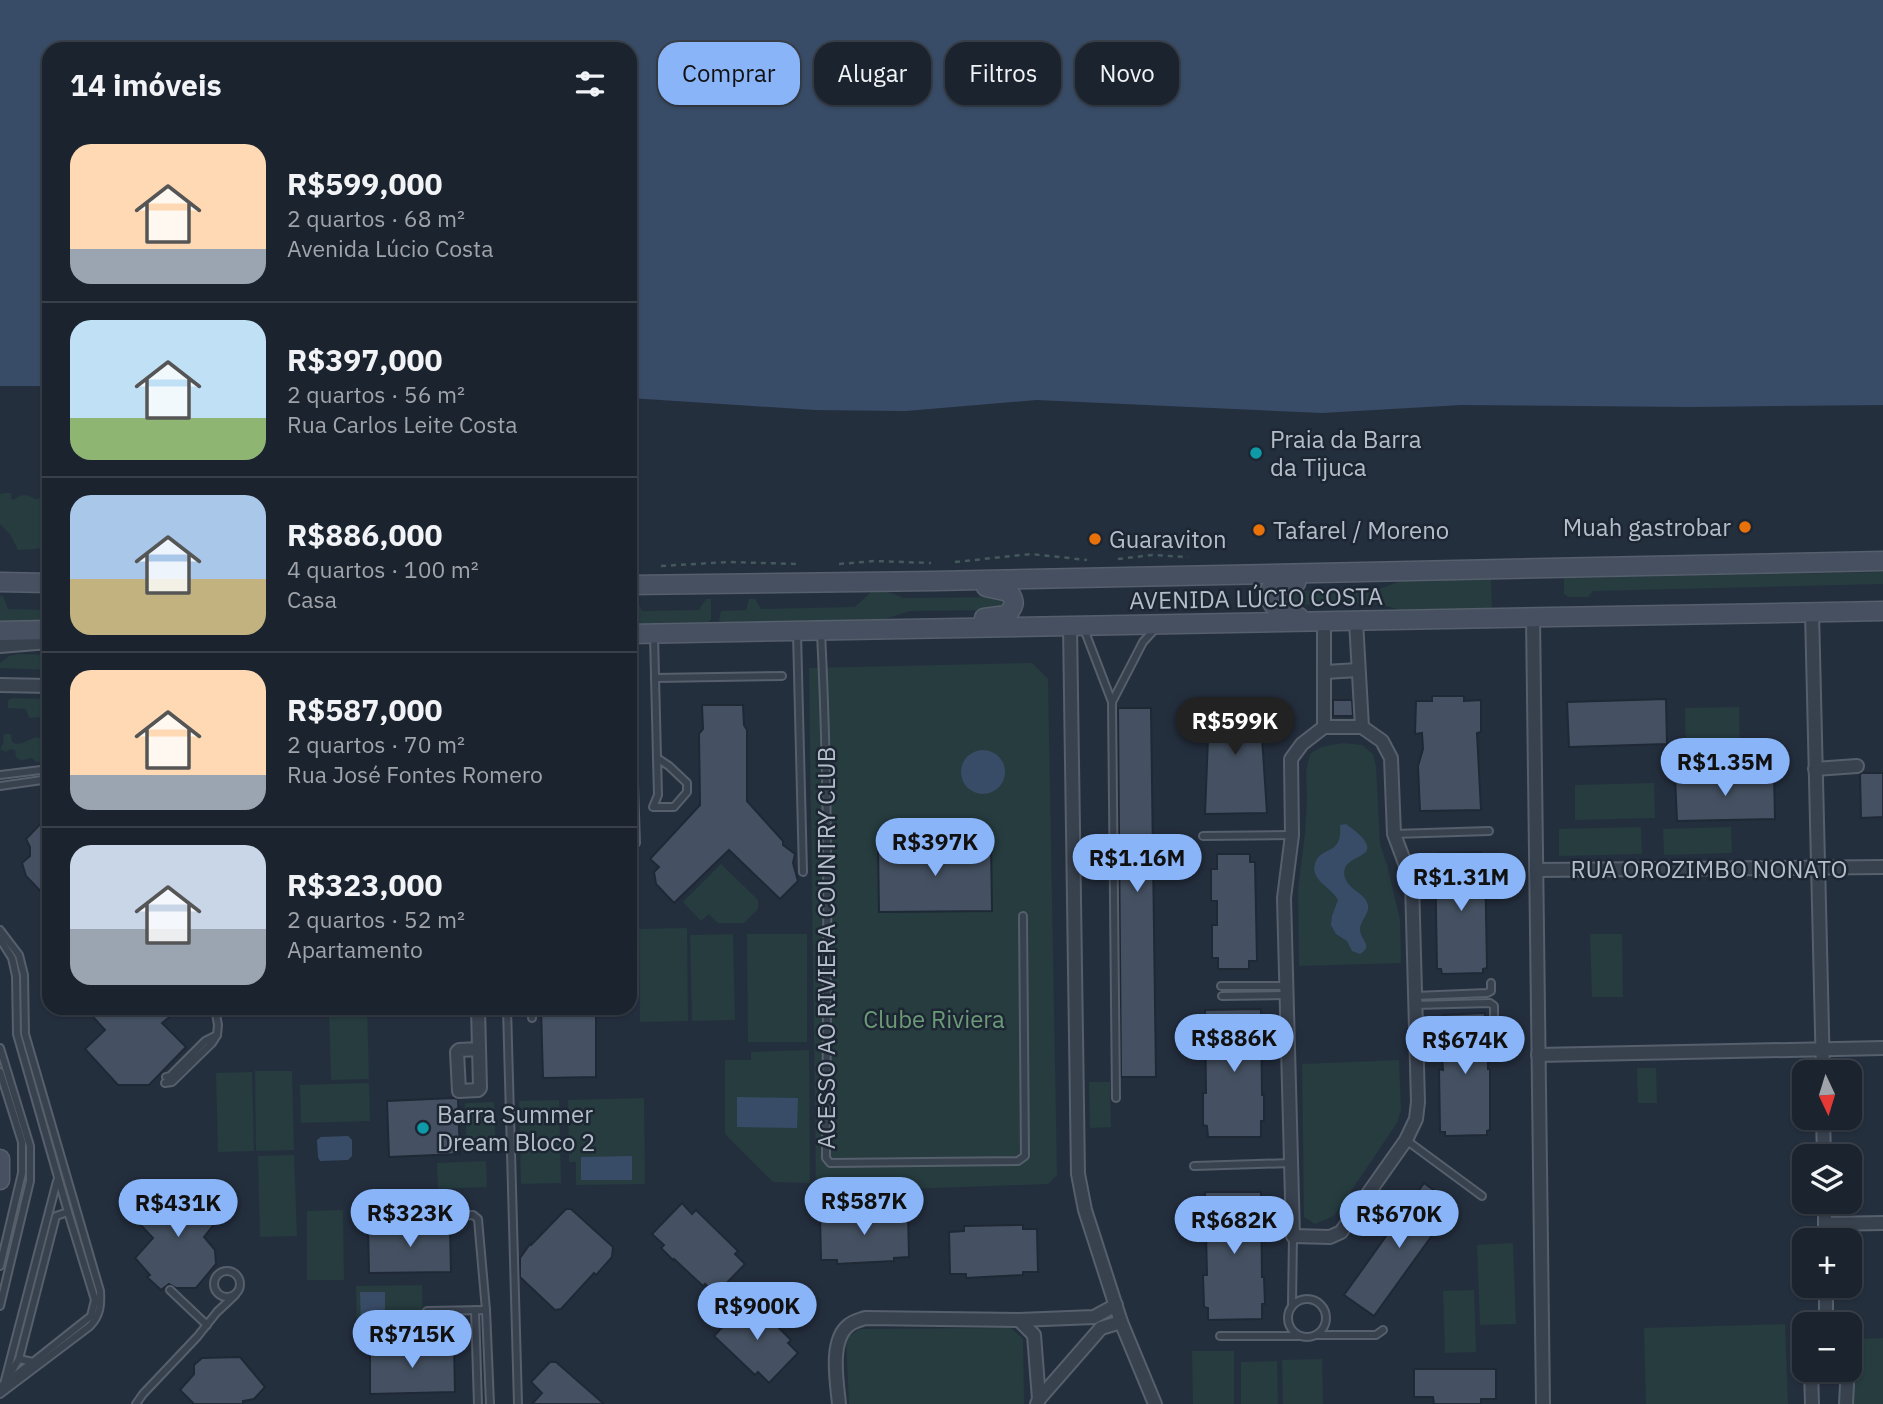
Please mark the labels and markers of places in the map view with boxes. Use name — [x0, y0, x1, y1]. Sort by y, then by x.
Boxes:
place label: Praia da Barra da Tijuca — [1270, 423, 1422, 483]
marker: Praia da Barra da Tijuca — [1248, 445, 1264, 461]
place label: Muah gastrobar — [1563, 511, 1731, 543]
place label: Tafarel / Moreno — [1273, 514, 1449, 546]
marker: Muah gastrobar — [1737, 519, 1753, 535]
marker: Tafarel / Moreno — [1251, 522, 1267, 538]
place label: Guaraviton — [1109, 523, 1227, 555]
marker: Guaraviton — [1087, 531, 1103, 547]
pin: R$599K — [1178, 698, 1292, 757]
pin: R$1.35M — [1660, 738, 1790, 798]
pin: R$397K — [878, 818, 992, 878]
pin: R$1.16M — [1072, 834, 1202, 894]
pin: R$1.31M — [1396, 853, 1526, 913]
pin: R$886K — [1177, 1014, 1291, 1074]
pin: R$674K — [1408, 1016, 1522, 1076]
place label: Barra Summer Dream Bloco 2 — [437, 1098, 595, 1158]
marker: Barra Summer Dream Bloco 2 — [415, 1120, 431, 1136]
pin: R$587K — [807, 1178, 921, 1237]
pin: R$431K — [121, 1180, 235, 1239]
pin: R$323K — [353, 1190, 467, 1249]
pin: R$670K — [1342, 1190, 1456, 1250]
pin: R$682K — [1177, 1196, 1291, 1256]
pin: R$900K — [700, 1282, 814, 1342]
pin: R$715K — [355, 1310, 469, 1370]

